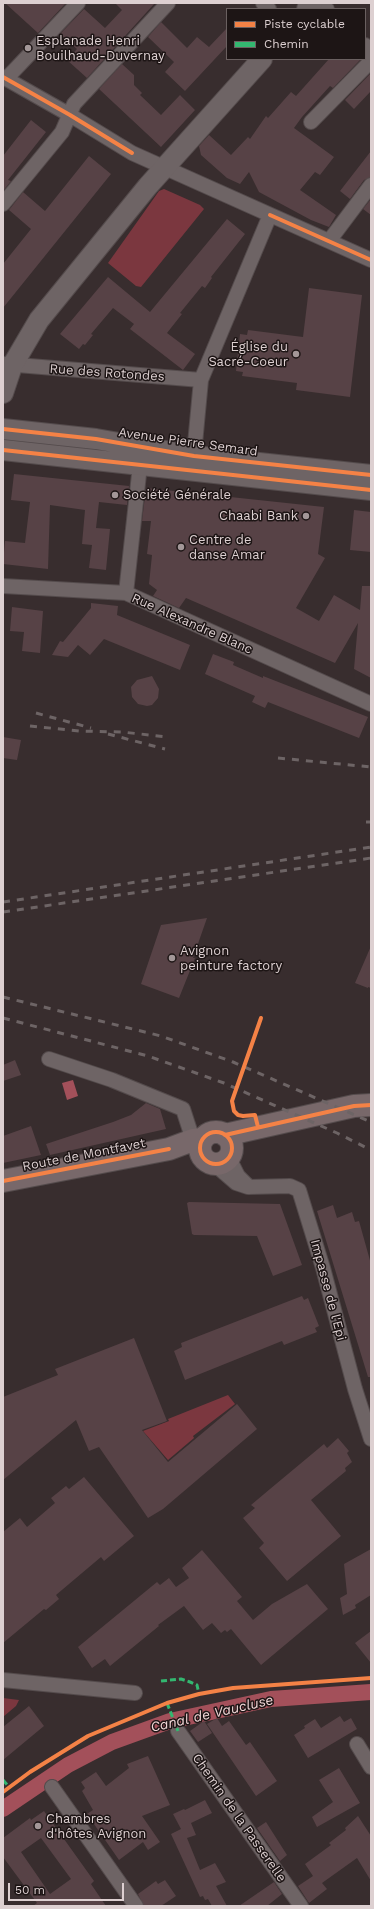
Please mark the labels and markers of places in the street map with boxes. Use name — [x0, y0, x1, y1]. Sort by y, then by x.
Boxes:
place label: Esplanade Henri Bouilhaud-Duvernay — [36, 33, 165, 64]
marker: Esplanade Henri Bouilhaud-Duvernay — [23, 43, 33, 53]
place label: Église du Sacré-Coeur — [208, 339, 288, 370]
marker: Église du Sacré-Coeur — [291, 349, 301, 359]
place label: Société Générale — [123, 487, 231, 503]
marker: Société Générale — [110, 490, 120, 500]
place label: Chaabi Bank — [219, 508, 298, 524]
marker: Chaabi Bank — [301, 511, 311, 521]
place label: Centre de danse Amar — [189, 532, 265, 563]
marker: Centre de danse Amar — [176, 542, 186, 552]
place label: Avignon peinture factory — [180, 943, 282, 974]
marker: Avignon peinture factory — [167, 953, 177, 963]
place label: Chambres d'hôtes Avignon — [46, 1811, 146, 1842]
marker: Chambres d'hôtes Avignon — [33, 1821, 43, 1831]

